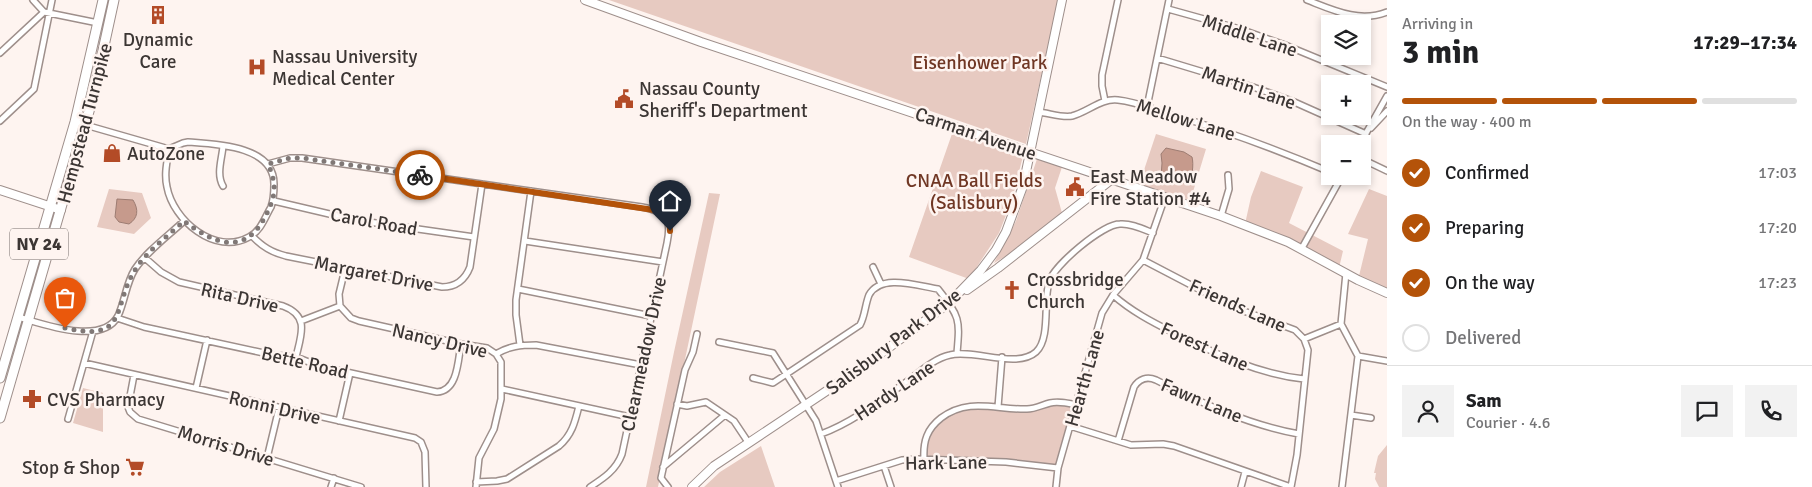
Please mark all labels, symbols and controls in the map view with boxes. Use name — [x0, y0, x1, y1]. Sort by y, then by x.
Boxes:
building icon: Dynamic Care — [147, 4, 169, 26]
street label: Middle Lane — [1199, 9, 1300, 63]
text: Arriving in — [1402, 14, 1473, 34]
map controls — [1321, 15, 1371, 185]
button: layers — [1321, 15, 1371, 65]
place label: Dynamic Care — [123, 28, 193, 74]
text: 17:29–17:34 — [1693, 31, 1797, 55]
text: 3 min — [1402, 33, 1479, 72]
street label: Hempstead Turnpike — [52, 40, 118, 206]
place label: Nassau University Medical Center — [272, 45, 417, 91]
park label: Eisenhower Park — [913, 51, 1048, 75]
hospital icon: Nassau University Medical Center — [246, 56, 268, 78]
street label: Martin Lane — [1198, 61, 1299, 115]
button: + — [1321, 75, 1371, 125]
place label: Nassau County Sheriff's Department — [639, 77, 808, 123]
public building icon: Nassau County Sheriff's Department — [613, 88, 635, 110]
street label: Mellow Lane — [1133, 94, 1238, 146]
street label: Carman Avenue — [912, 102, 1039, 166]
text: On the way · 400 m — [1402, 112, 1532, 132]
button: − — [1321, 135, 1371, 185]
shop icon: AutoZone — [101, 142, 123, 164]
place label: AutoZone — [127, 142, 205, 166]
courier — [395, 150, 445, 200]
icon: check — [1402, 159, 1430, 187]
icon: bike — [406, 161, 434, 189]
text: Confirmed — [1445, 161, 1529, 185]
text: 17:03 — [1758, 163, 1797, 183]
place label: East Meadow Fire Station #4 — [1090, 165, 1211, 211]
park label: CNAA Ball Fields (Salisbury) — [906, 169, 1042, 215]
public building icon: East Meadow Fire Station #4 — [1064, 176, 1086, 198]
pin — [649, 180, 691, 231]
icon: home — [656, 187, 684, 215]
street label: Carol Road — [328, 203, 419, 241]
icon: check — [1402, 214, 1430, 242]
text: Preparing — [1445, 216, 1524, 240]
text: 17:20 — [1758, 218, 1797, 238]
road number: NY 24 — [10, 228, 68, 260]
street label: Margaret Drive — [312, 251, 435, 297]
place label: Crossbridge Church — [1027, 268, 1124, 314]
icon: check — [1402, 269, 1430, 297]
text: On the way — [1445, 271, 1535, 295]
text: 17:23 — [1758, 273, 1797, 293]
street label: Friends Lane — [1185, 274, 1290, 338]
street label: Clearmeadow Drive — [616, 275, 672, 434]
pin — [44, 277, 86, 328]
street label: Rita Drive — [198, 277, 281, 319]
church icon: Crossbridge Church — [1001, 279, 1023, 301]
street label: Salisbury Park Drive — [821, 283, 966, 401]
icon: bag — [51, 284, 79, 312]
street label: Forest Lane — [1157, 317, 1252, 377]
street label: Nancy Drive — [390, 318, 490, 364]
text: Delivered — [1445, 326, 1521, 350]
street label: Hearth Lane — [1060, 327, 1110, 430]
street label: Bette Road — [259, 341, 351, 385]
street label: Hardy Lane — [850, 355, 939, 426]
street label: Fawn Lane — [1157, 373, 1246, 429]
button: person — [1402, 385, 1454, 437]
button: chat — [1681, 385, 1733, 437]
button: phone — [1745, 385, 1797, 437]
street label: Ronni Drive — [226, 386, 323, 430]
pharmacy icon: CVS Pharmacy — [21, 388, 43, 410]
place label: CVS Pharmacy — [47, 388, 165, 412]
text: Sam — [1466, 389, 1502, 413]
text: Courier · 4.6 — [1466, 413, 1550, 433]
street label: Morris Drive — [175, 420, 277, 472]
street label: Hark Lane — [905, 450, 987, 476]
place label: Stop & Shop — [22, 456, 120, 480]
supermarket icon: Stop & Shop — [124, 456, 146, 478]

